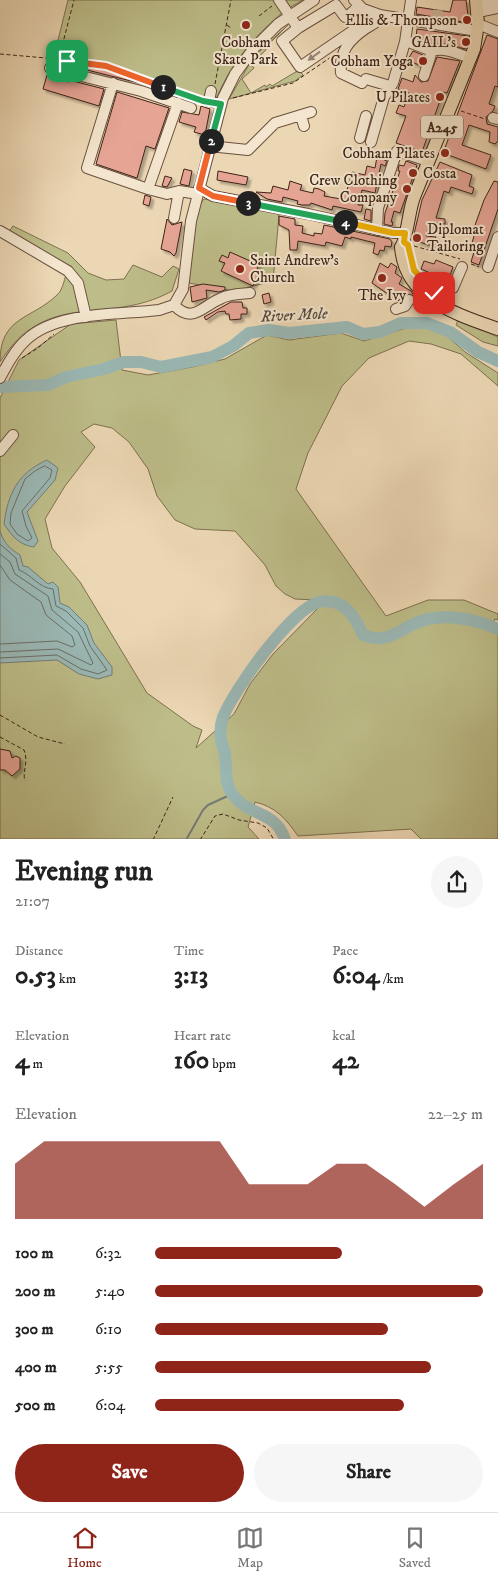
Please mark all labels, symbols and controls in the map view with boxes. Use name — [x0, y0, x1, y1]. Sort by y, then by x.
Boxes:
place label: Ellis & Thompson — [345, 11, 457, 30]
marker: Ellis & Thompson — [461, 14, 473, 26]
marker: Cobham Skate Park — [240, 19, 252, 31]
place label: Cobham Skate Park — [214, 33, 279, 69]
place label: GAIL's — [411, 33, 456, 52]
marker: GAIL's — [460, 36, 472, 48]
pin — [46, 40, 88, 82]
icon: arrive — [53, 47, 81, 75]
one-way arrow — [307, 51, 321, 61]
place label: Cobham Yoga — [331, 52, 414, 71]
marker: Cobham Yoga — [417, 55, 429, 67]
pin: 1 — [150, 74, 176, 100]
text: 1 — [161, 78, 166, 96]
place label: U Pilates — [376, 88, 430, 107]
marker: U Pilates — [434, 91, 446, 103]
road number: A245 — [421, 115, 463, 138]
pin: 2 — [198, 128, 224, 154]
text: 2 — [208, 132, 215, 150]
place label: Cobham Pilates — [343, 144, 435, 163]
marker: Cobham Pilates — [439, 147, 451, 159]
place label: Costa — [423, 164, 457, 183]
marker: Costa — [407, 167, 419, 179]
place label: Crew Clothing Company — [309, 171, 398, 207]
marker: Crew Clothing Company — [401, 183, 413, 195]
pin: 3 — [236, 190, 260, 216]
text: 3 — [246, 194, 251, 212]
pin: 4 — [332, 210, 358, 234]
text: 4 — [341, 213, 350, 231]
place label: Diplomat Tailoring — [427, 220, 484, 256]
marker: Diplomat Tailoring — [411, 232, 423, 244]
place label: Saint Andrew's Church — [250, 251, 339, 287]
marker: Saint Andrew's Church — [234, 263, 246, 275]
marker: The Ivy — [376, 272, 388, 284]
pin — [413, 272, 455, 314]
icon: check — [420, 279, 448, 307]
place label: The Ivy — [358, 286, 407, 305]
water label: River Mole — [259, 303, 329, 327]
text: Evening run — [15, 854, 153, 889]
button: share — [431, 856, 483, 908]
text: 21:07 — [15, 891, 50, 911]
text: Distance — [15, 942, 63, 960]
text: Time — [174, 942, 204, 960]
text: Pace — [332, 942, 358, 960]
text: 0.53 — [15, 960, 56, 991]
text: 3:13 — [174, 960, 208, 991]
text: 6:04 — [332, 960, 380, 991]
text: km — [56, 970, 76, 988]
text: /km — [380, 970, 404, 988]
text: Elevation — [15, 1027, 69, 1045]
text: Heart rate — [174, 1027, 231, 1045]
text: kcal — [332, 1027, 355, 1045]
text: 4 — [15, 1045, 29, 1076]
text: 160 — [174, 1045, 209, 1076]
text: 42 — [332, 1045, 359, 1076]
text: m — [29, 1055, 43, 1073]
text: bpm — [209, 1055, 236, 1073]
text: Elevation — [15, 1104, 77, 1124]
text: 22–25 m — [428, 1104, 483, 1124]
text: 100 m — [15, 1243, 54, 1263]
text: 6:32 — [95, 1243, 121, 1263]
text: 200 m — [15, 1281, 56, 1301]
text: 5:40 — [95, 1281, 125, 1301]
text: 300 m — [15, 1319, 54, 1339]
text: 6:10 — [95, 1319, 122, 1339]
text: 400 m — [15, 1357, 57, 1377]
text: 5:55 — [95, 1357, 123, 1377]
text: 500 m — [15, 1395, 56, 1415]
text: 6:04 — [95, 1395, 125, 1415]
button: Save — [15, 1444, 244, 1502]
button: Share — [254, 1444, 483, 1502]
tab: Home — [67, 1524, 102, 1572]
tab: Map — [236, 1524, 264, 1572]
tab: Saved — [399, 1524, 431, 1572]

